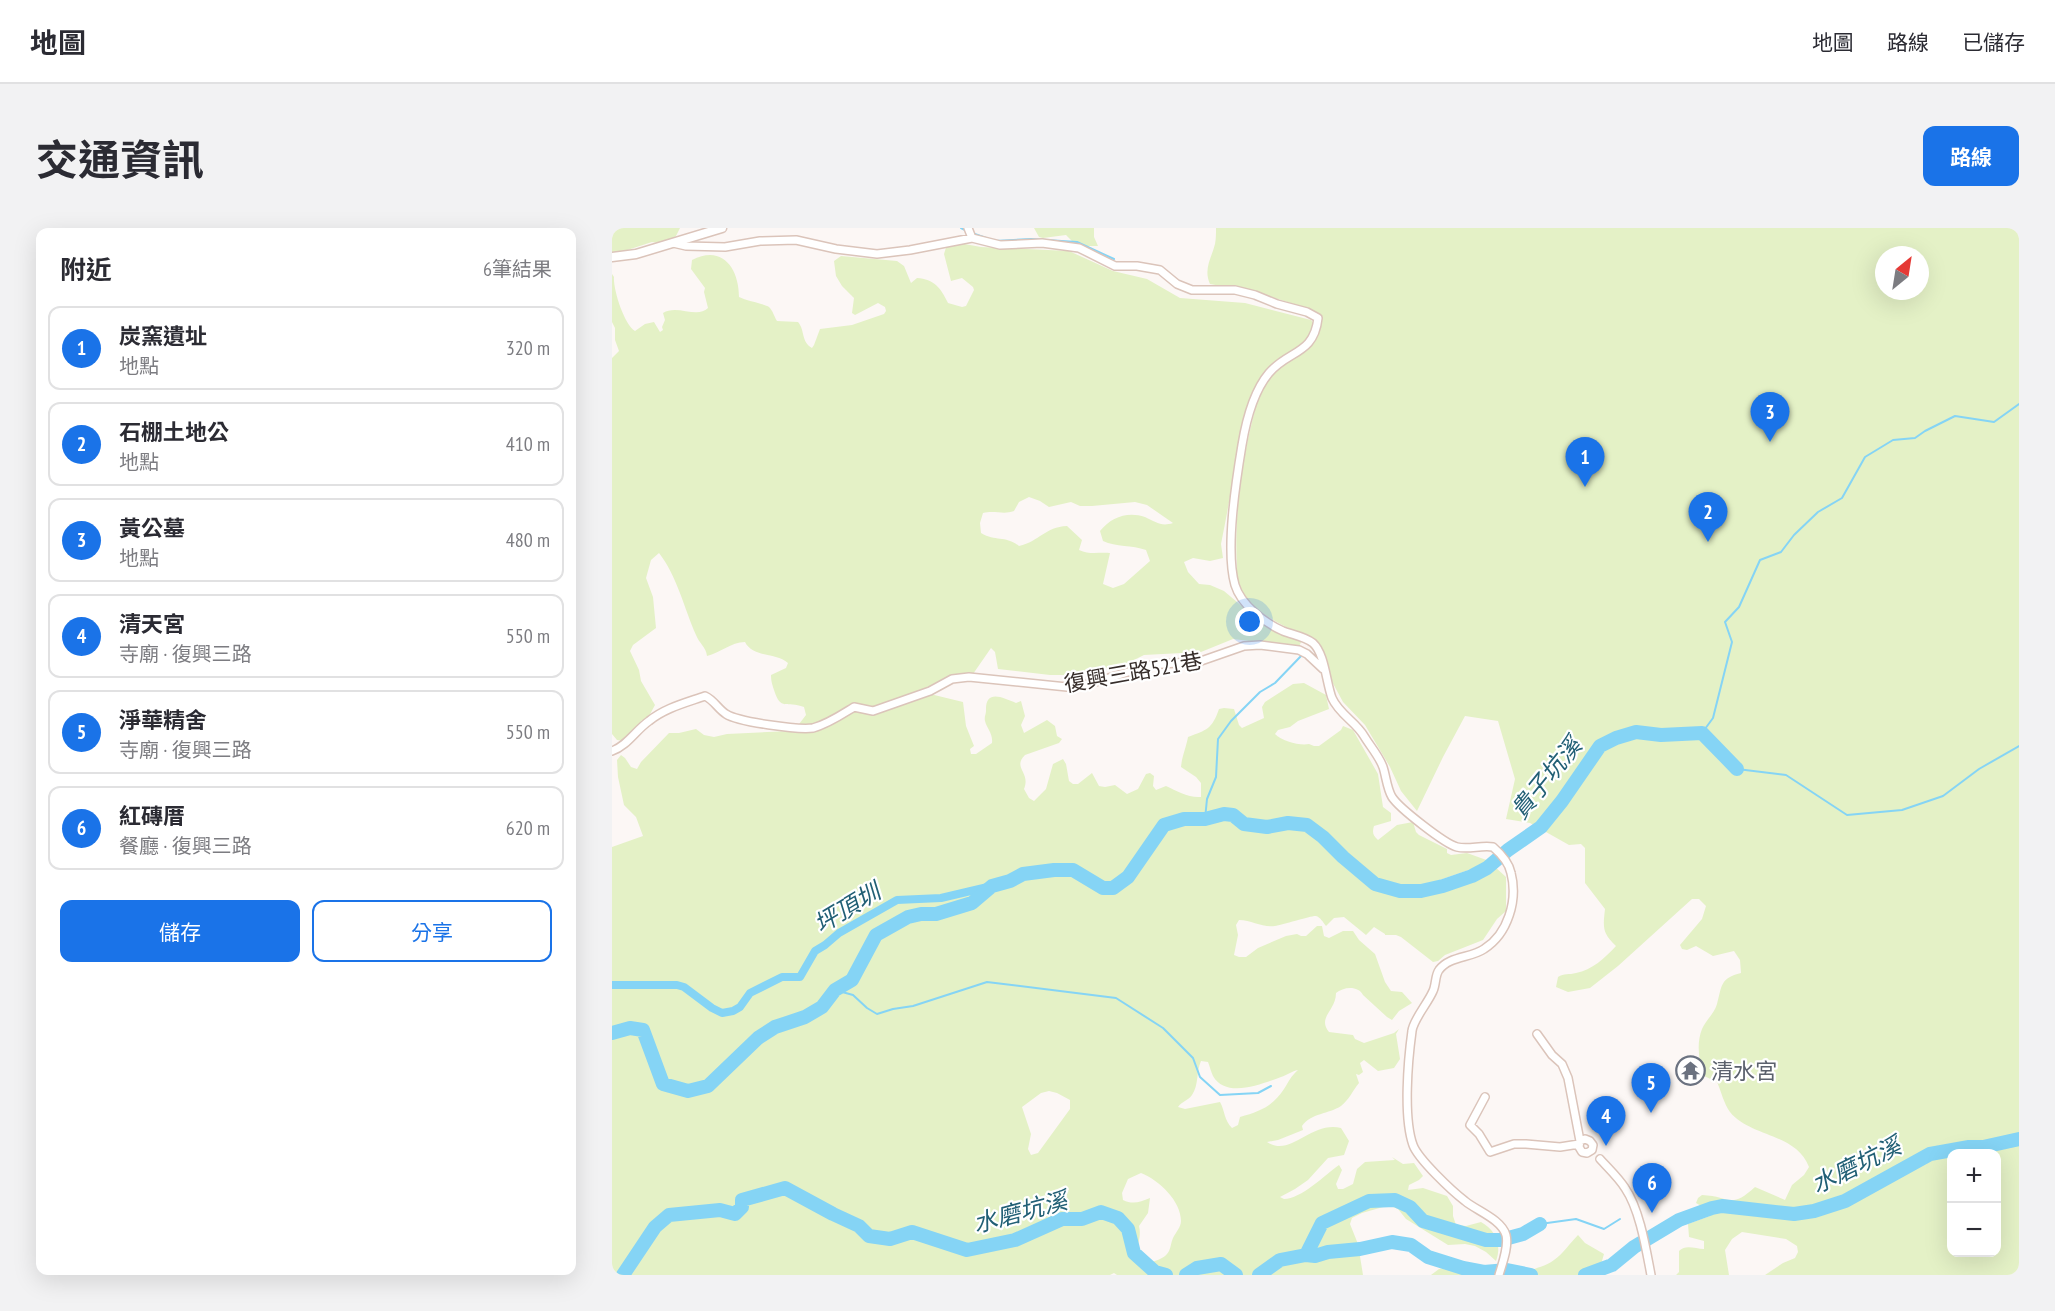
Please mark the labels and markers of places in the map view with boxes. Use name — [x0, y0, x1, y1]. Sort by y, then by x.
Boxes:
pin: 3 — [1750, 392, 1790, 442]
pin: 1 — [1566, 438, 1604, 487]
pin: 2 — [1688, 492, 1728, 542]
temple icon: 清水宮 — [1674, 1055, 1706, 1087]
place label: 清水宮 — [1711, 1057, 1777, 1085]
pin: 5 — [1632, 1064, 1670, 1113]
pin: 4 — [1586, 1096, 1626, 1146]
pin: 6 — [1632, 1164, 1672, 1213]

